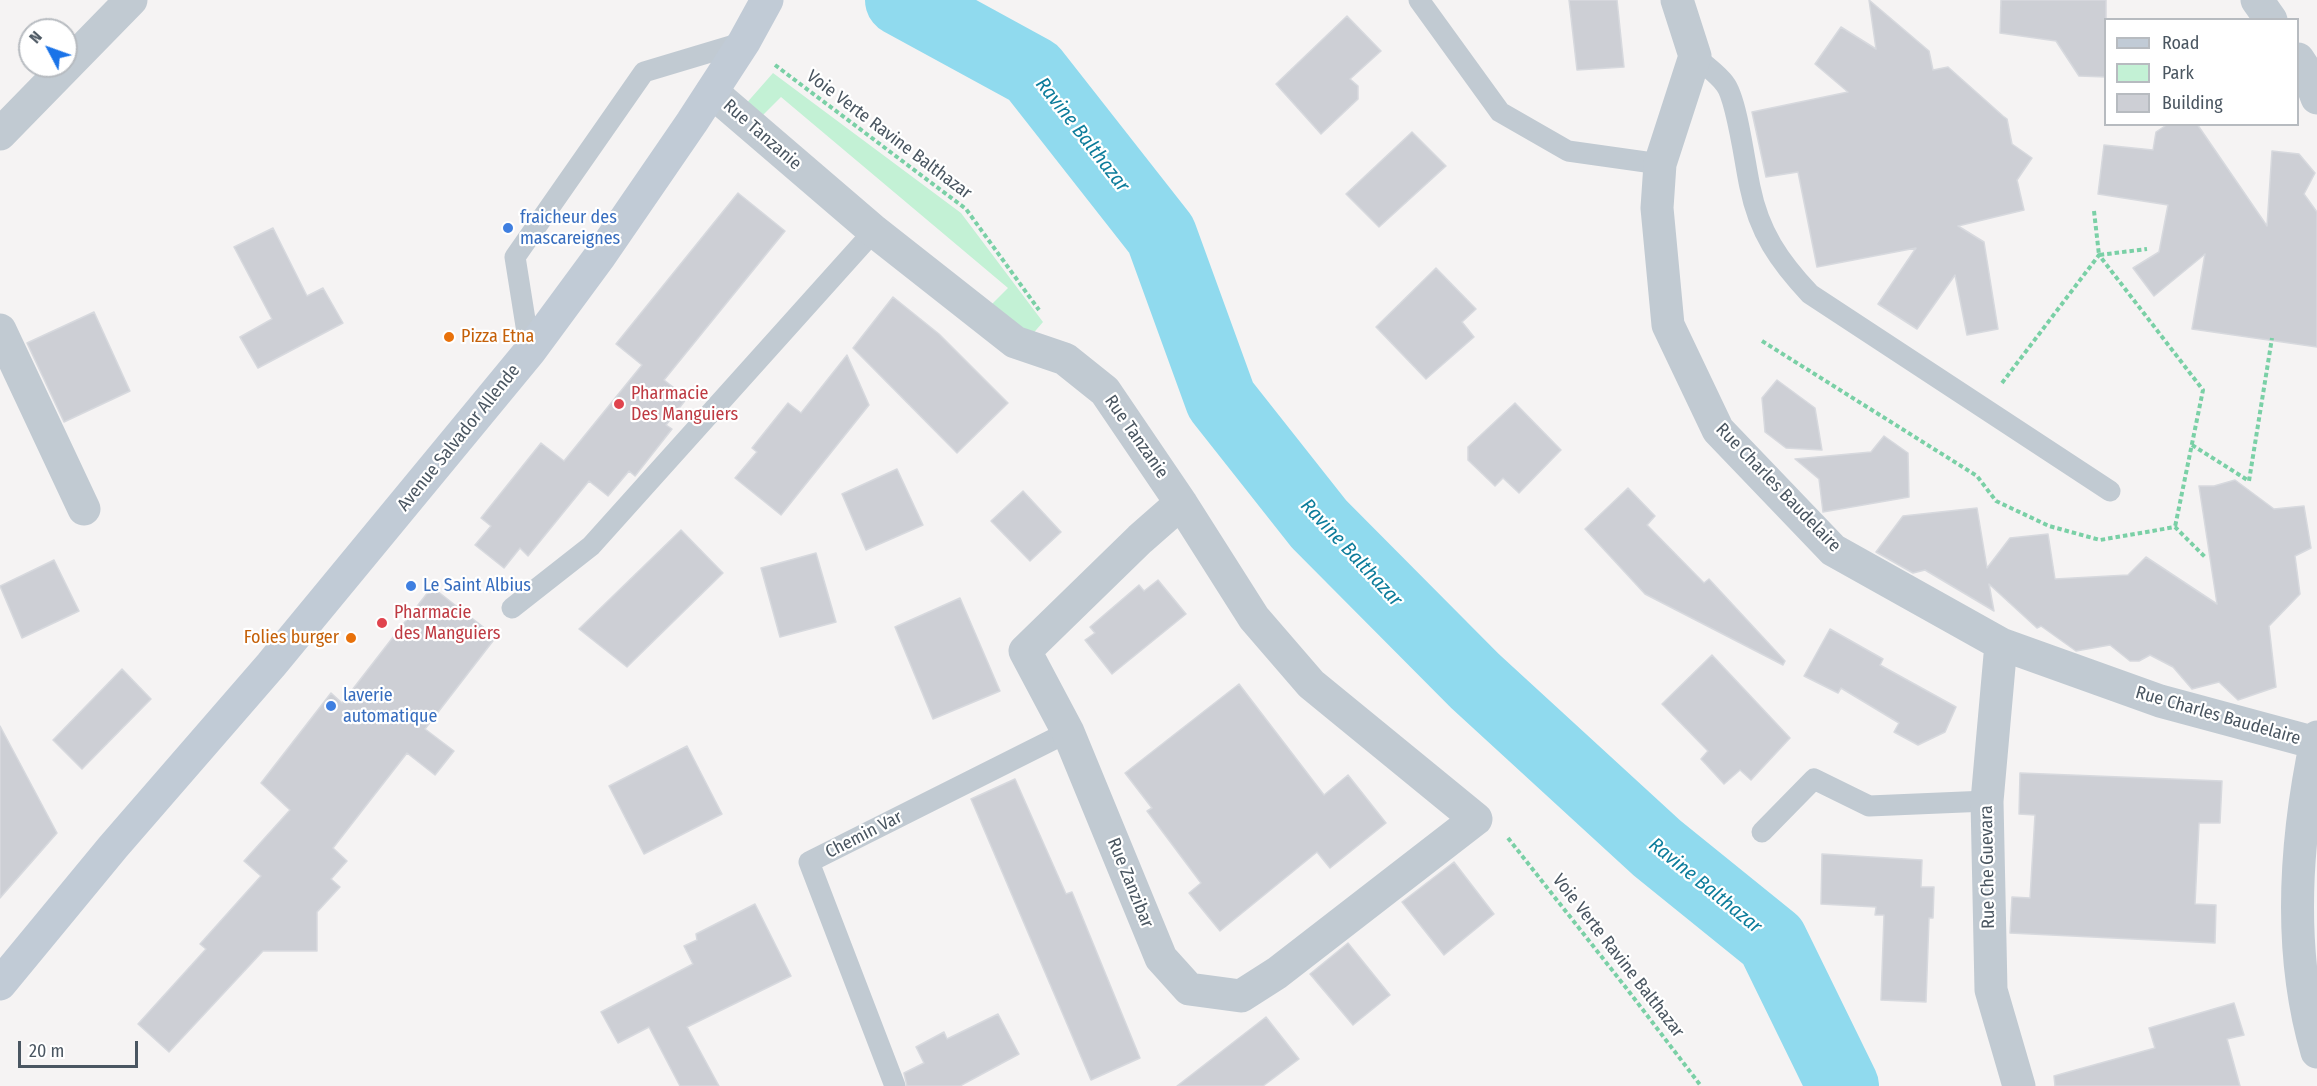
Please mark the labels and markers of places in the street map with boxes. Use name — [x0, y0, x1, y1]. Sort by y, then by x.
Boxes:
place label: fraicheur des mascareignes — [520, 207, 620, 250]
marker: fraicheur des mascareignes — [501, 221, 515, 235]
place label: Pizza Etna — [461, 326, 534, 348]
marker: Pizza Etna — [442, 330, 456, 344]
place label: Pharmacie Des Manguiers — [631, 383, 738, 426]
marker: Pharmacie Des Manguiers — [612, 397, 626, 411]
place label: Le Saint Albius — [423, 575, 531, 597]
marker: Le Saint Albius — [404, 579, 418, 593]
place label: Pharmacie des Manguiers — [394, 602, 500, 644]
marker: Pharmacie des Manguiers — [375, 616, 389, 630]
place label: Folies burger — [244, 627, 339, 649]
marker: Folies burger — [344, 631, 358, 645]
place label: laverie automatique — [343, 685, 437, 728]
marker: laverie automatique — [324, 699, 338, 713]

